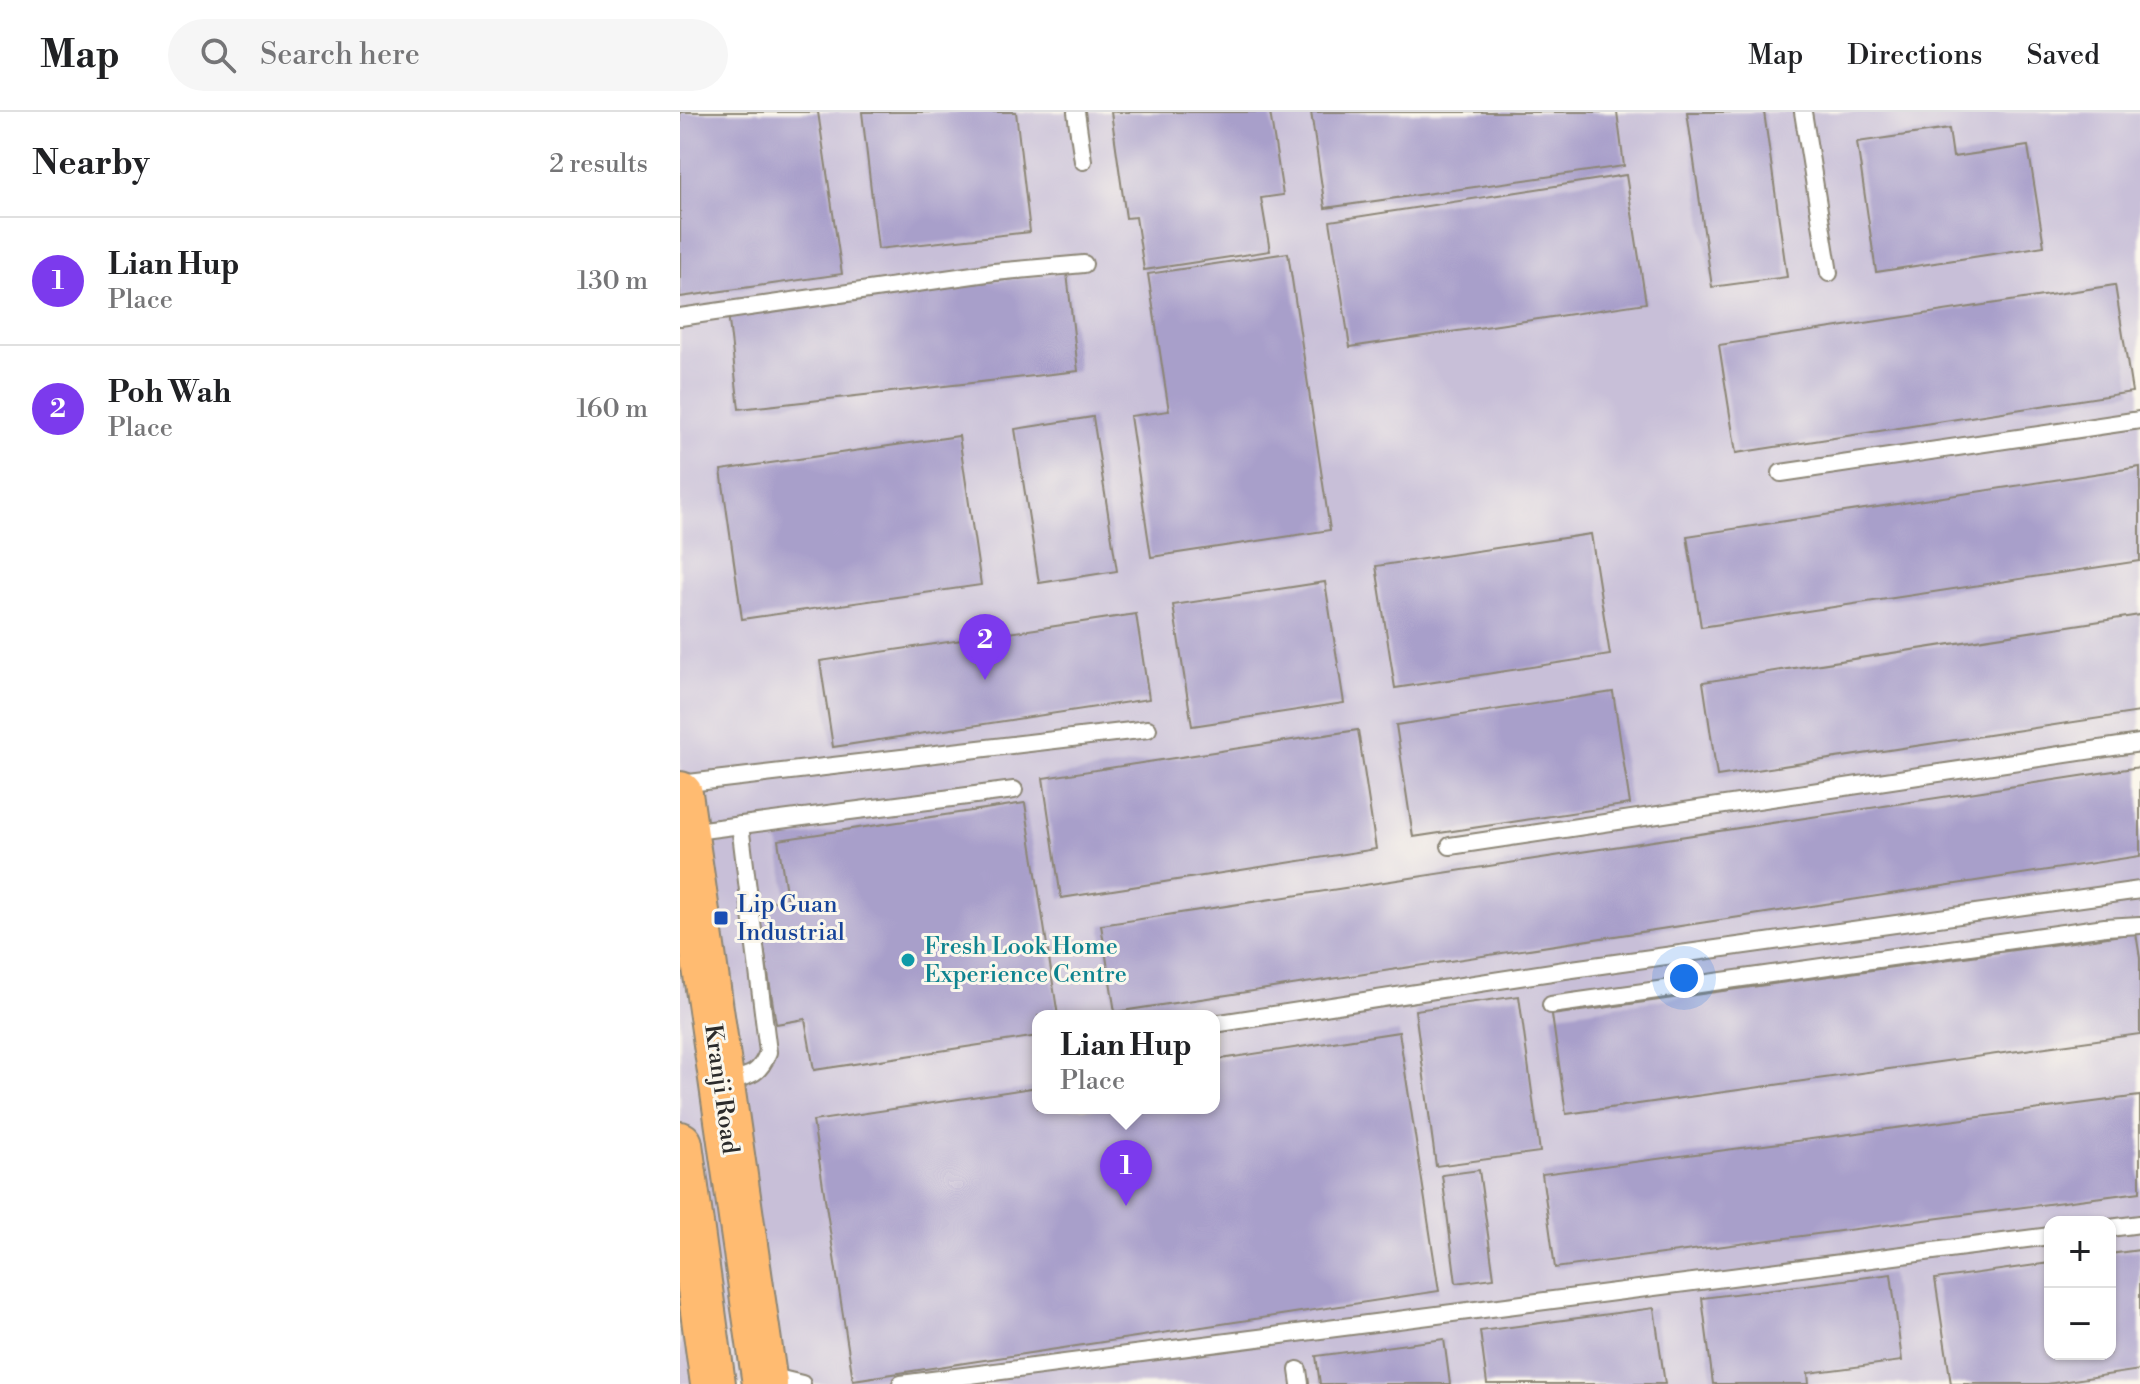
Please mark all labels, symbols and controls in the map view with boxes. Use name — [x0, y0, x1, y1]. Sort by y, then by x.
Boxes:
search box — [168, 19, 728, 91]
text: Map — [40, 32, 120, 79]
icon: search — [196, 33, 240, 77]
text: Search here — [260, 36, 420, 74]
text: Map — [1748, 38, 1803, 73]
text: Directions — [1847, 38, 1982, 73]
text: Saved — [2026, 38, 2100, 73]
text: Nearby — [32, 143, 150, 185]
text: 2 results — [549, 148, 648, 180]
text: Lian Hup — [108, 246, 240, 284]
text: 1 — [52, 265, 64, 297]
text: 130 m — [577, 265, 648, 297]
text: Place — [108, 284, 173, 316]
text: Poh Wah — [108, 374, 231, 412]
text: 2 — [50, 393, 66, 425]
text: 160 m — [577, 393, 648, 425]
text: Place — [108, 412, 173, 444]
pin: 2 — [959, 614, 1011, 680]
place label: Lip Guan Industrial — [737, 890, 845, 948]
marker: Lip Guan Industrial — [712, 909, 730, 927]
place label: Fresh Look Home Experience Centre — [924, 932, 1127, 990]
marker: Fresh Look Home Experience Centre — [899, 951, 917, 969]
your location — [1664, 958, 1704, 998]
popup — [1032, 1010, 1220, 1114]
street label: Kranji Road — [697, 1022, 745, 1156]
text: Lian Hup — [1060, 1027, 1192, 1065]
text: Place — [1060, 1065, 1125, 1097]
pin: 1 — [1100, 1140, 1152, 1206]
map controls — [2044, 1216, 2116, 1360]
button: + — [2044, 1216, 2116, 1288]
button: − — [2044, 1288, 2116, 1360]

